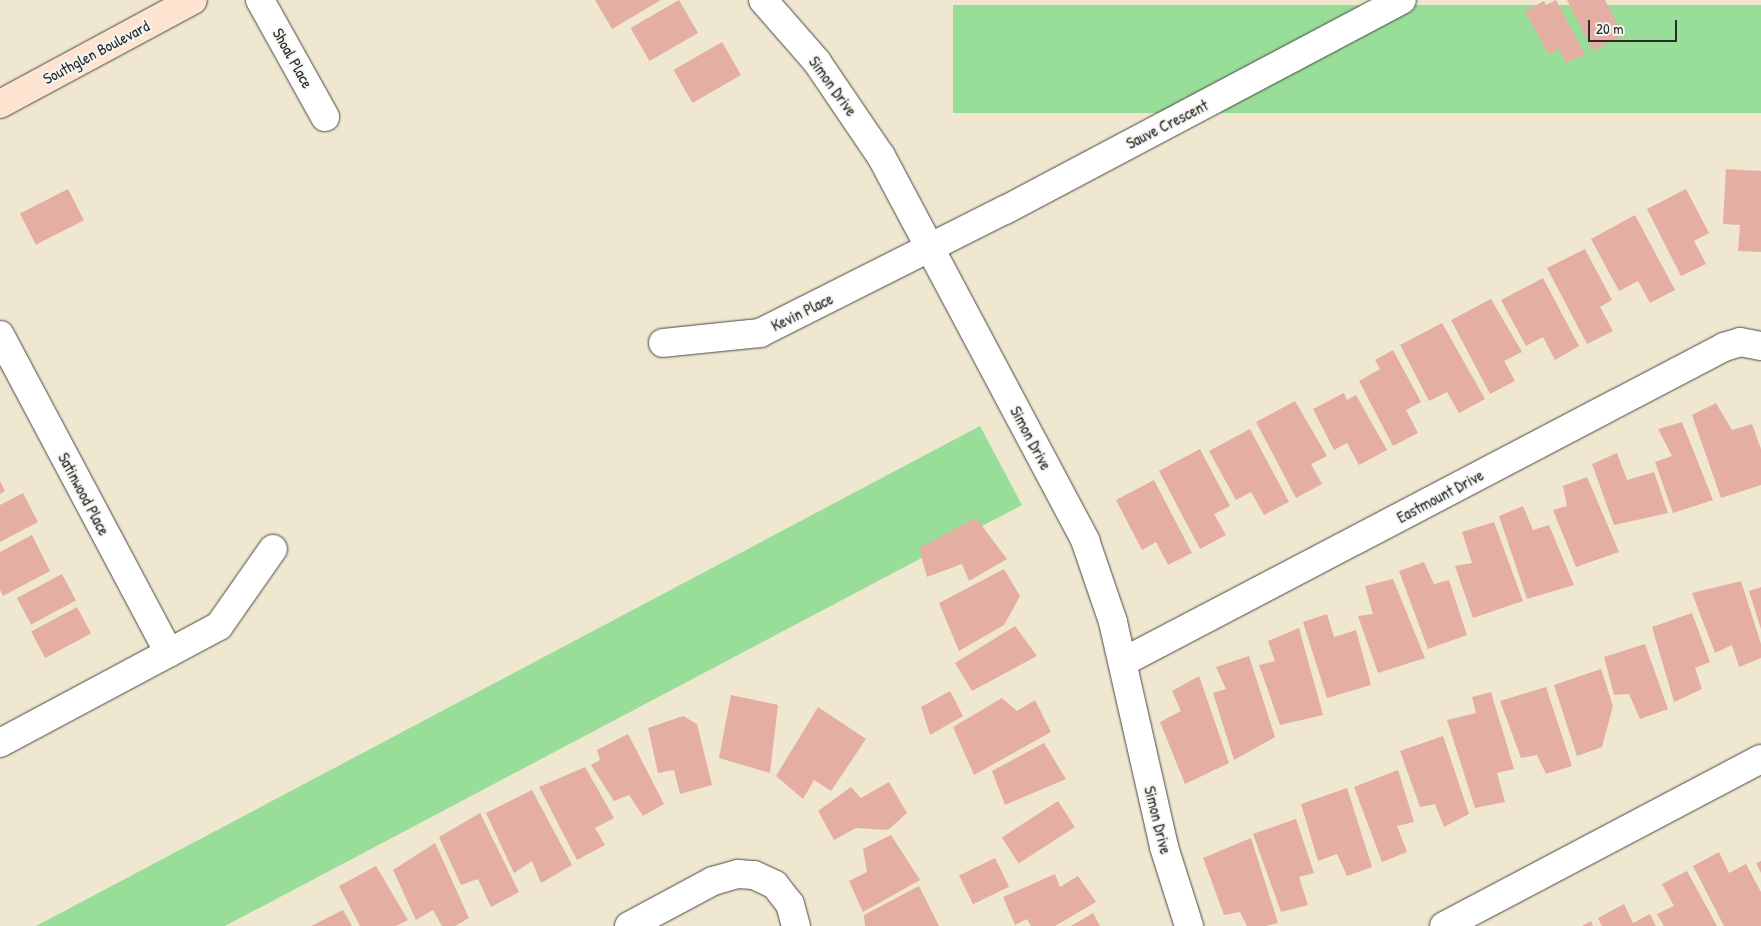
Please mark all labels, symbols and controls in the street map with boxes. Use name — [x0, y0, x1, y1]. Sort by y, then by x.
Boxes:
scale bar — [1591, 10, 1680, 42]
street label: Southglen Boulevard — [40, 16, 152, 88]
text: 20 m — [1596, 18, 1623, 39]
street label: Shoal Place — [269, 25, 317, 91]
street label: Simon Drive — [805, 52, 861, 120]
street label: Sauve Crescent — [1123, 95, 1211, 153]
street label: Kevin Place — [768, 289, 836, 335]
street label: Simon Drive — [1006, 403, 1056, 473]
street label: Satinwood Place — [54, 449, 114, 539]
street label: Eastmount Drive — [1393, 465, 1487, 527]
street label: Simon Drive — [1140, 784, 1176, 856]

